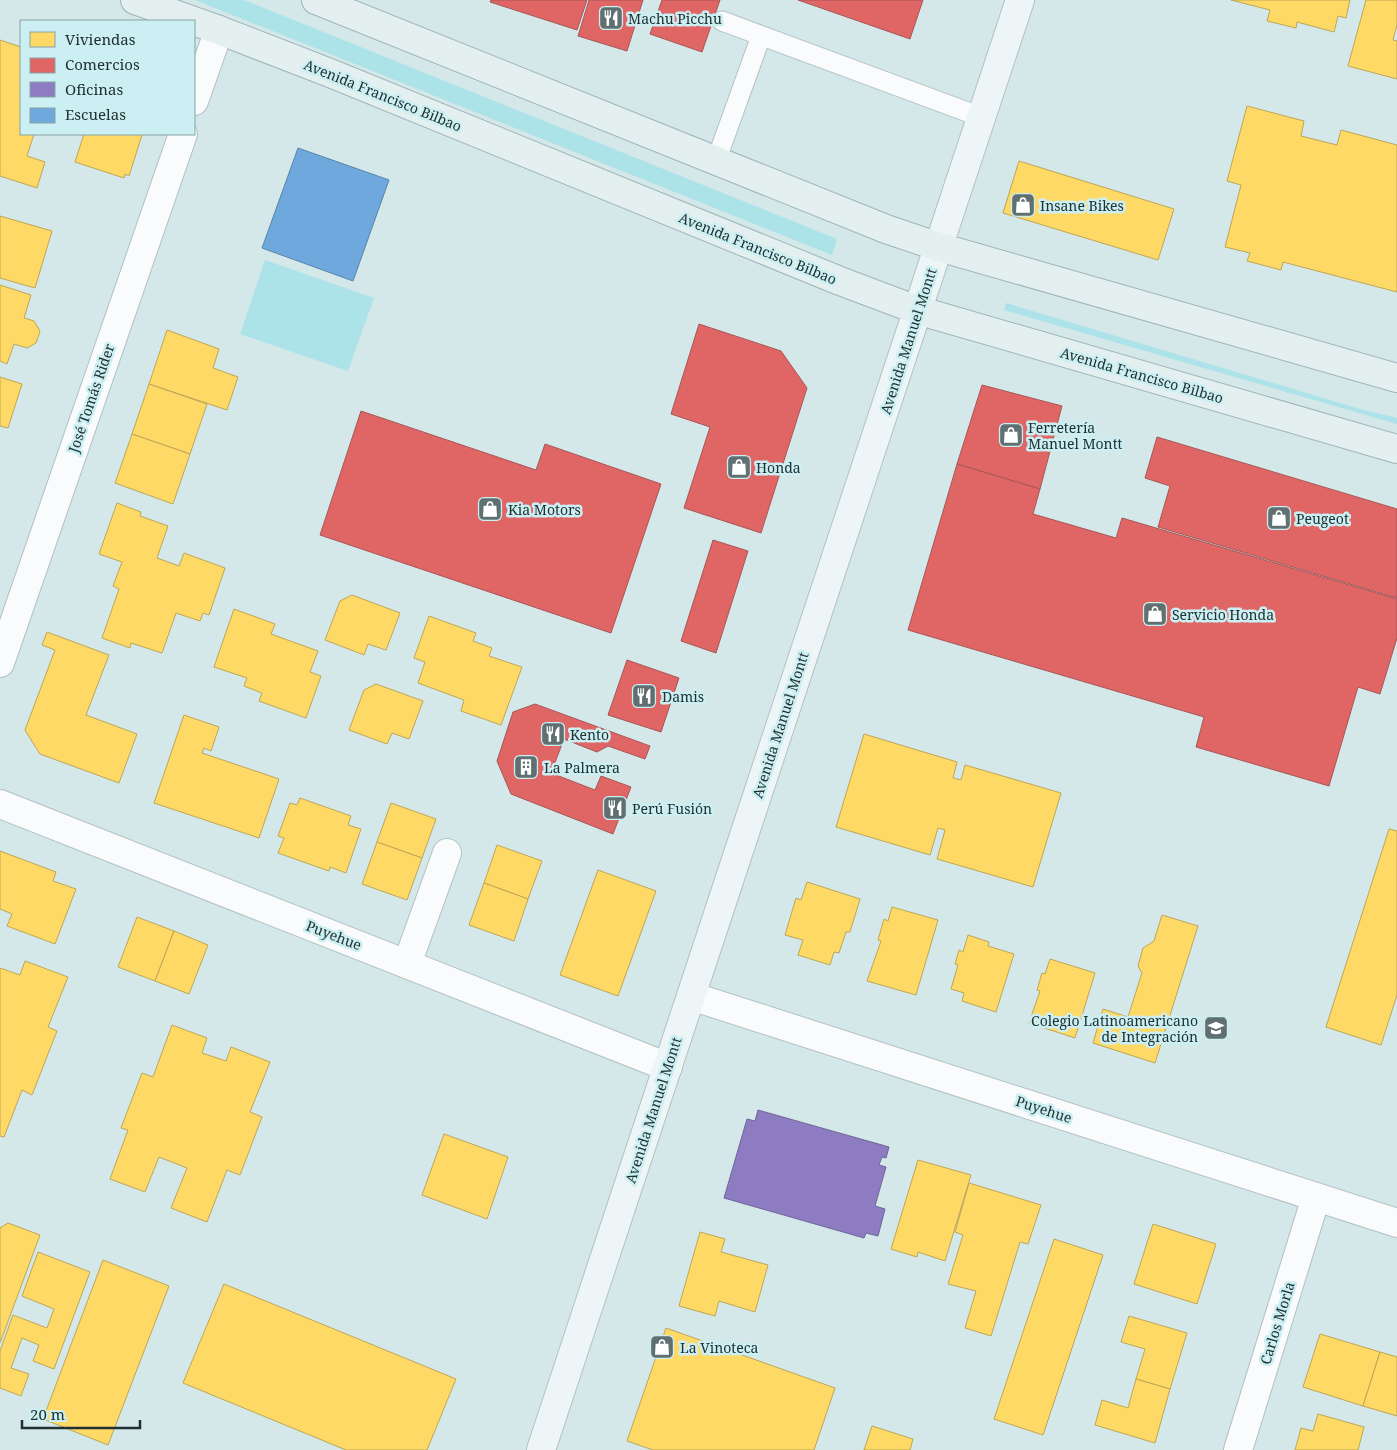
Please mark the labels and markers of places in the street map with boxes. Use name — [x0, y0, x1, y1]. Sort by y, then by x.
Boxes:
restaurant icon: Machu Picchu — [598, 5, 624, 31]
place label: Machu Picchu — [628, 9, 722, 28]
shop icon: Insane Bikes — [1010, 192, 1036, 218]
place label: Insane Bikes — [1040, 196, 1124, 215]
place label: Ferretería Manuel Montt — [1028, 418, 1123, 453]
shop icon: Ferretería Manuel Montt — [998, 422, 1024, 448]
shop icon: Honda — [726, 454, 752, 480]
place label: Honda — [756, 458, 801, 477]
shop icon: Kia Motors — [477, 496, 503, 522]
place label: Kia Motors — [508, 500, 581, 519]
shop icon: Peugeot — [1266, 505, 1292, 531]
place label: Peugeot — [1296, 509, 1349, 528]
shop icon: Servicio Honda — [1142, 601, 1168, 627]
place label: Servicio Honda — [1172, 605, 1274, 624]
restaurant icon: Damis — [631, 683, 657, 709]
place label: Damis — [662, 687, 704, 706]
restaurant icon: Kento — [540, 721, 566, 747]
place label: Kento — [570, 725, 609, 744]
building icon: La Palmera — [513, 754, 539, 780]
place label: La Palmera — [544, 758, 620, 777]
restaurant icon: Perú Fusión — [602, 795, 628, 821]
place label: Perú Fusión — [632, 799, 712, 818]
place label: Colegio Latinoamericano de Integración — [1031, 1011, 1198, 1046]
school or university icon: Colegio Latinoamericano de Integración — [1203, 1015, 1229, 1041]
shop icon: La Vinoteca — [649, 1334, 675, 1360]
place label: La Vinoteca — [680, 1338, 759, 1357]

